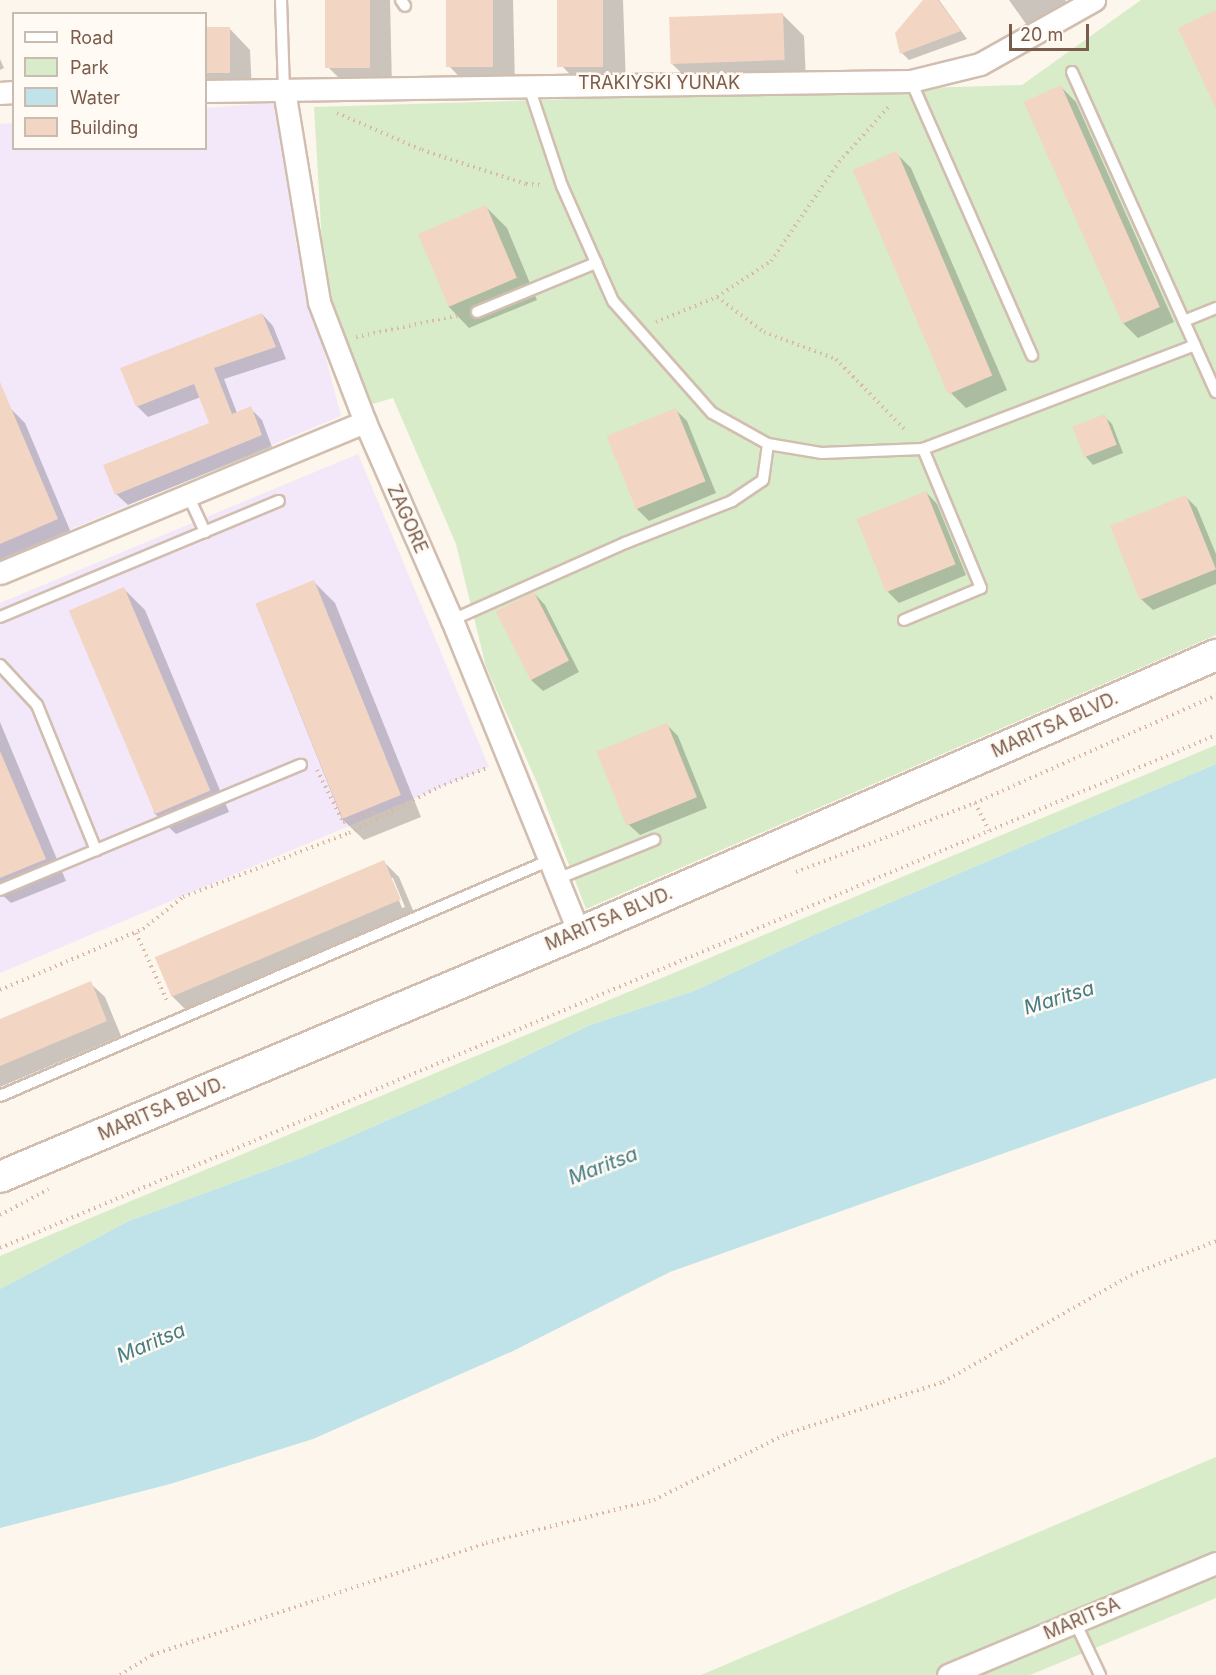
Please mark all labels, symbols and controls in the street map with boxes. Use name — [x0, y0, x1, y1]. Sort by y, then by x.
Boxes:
legend — [12, 12, 207, 150]
scale bar — [1012, 12, 1092, 50]
text: 20 m — [1020, 24, 1063, 45]
text: Road — [70, 27, 113, 48]
text: Park — [70, 57, 109, 78]
street label: TRAKIYSKI YUNAK — [578, 72, 740, 94]
text: Water — [70, 87, 120, 108]
text: Building — [70, 117, 138, 138]
street label: ZAGORE — [382, 481, 432, 557]
street label: MARITSA BLVD. — [988, 687, 1122, 763]
street label: MARITSA BLVD. — [542, 882, 676, 956]
water label: Maritsa — [1021, 976, 1097, 1020]
street label: MARITSA BLVD. — [95, 1072, 229, 1146]
water label: Maritsa — [565, 1142, 641, 1190]
water label: Maritsa — [113, 1318, 189, 1368]
street label: MARITSA — [1041, 1593, 1123, 1645]

